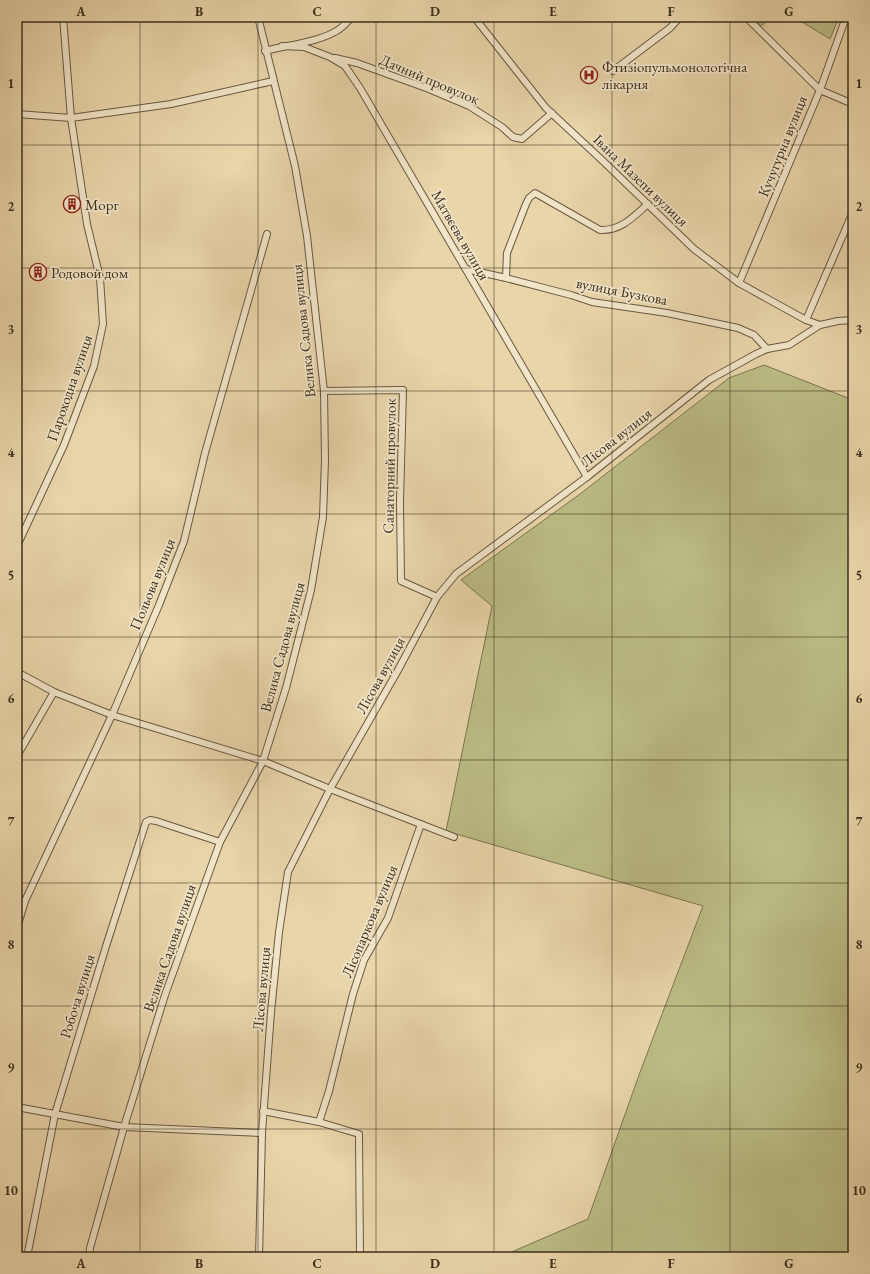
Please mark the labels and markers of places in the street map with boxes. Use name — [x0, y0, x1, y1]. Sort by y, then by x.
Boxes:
place label: Фтизіопульмонологічна лікарня — [602, 57, 747, 93]
hospital icon: Фтизіопульмонологічна лікарня — [579, 65, 599, 85]
building icon: Морг — [62, 194, 82, 214]
place label: Морг — [85, 195, 119, 214]
building icon: Родовой дом — [28, 262, 48, 282]
place label: Родовой дом — [51, 263, 129, 282]

